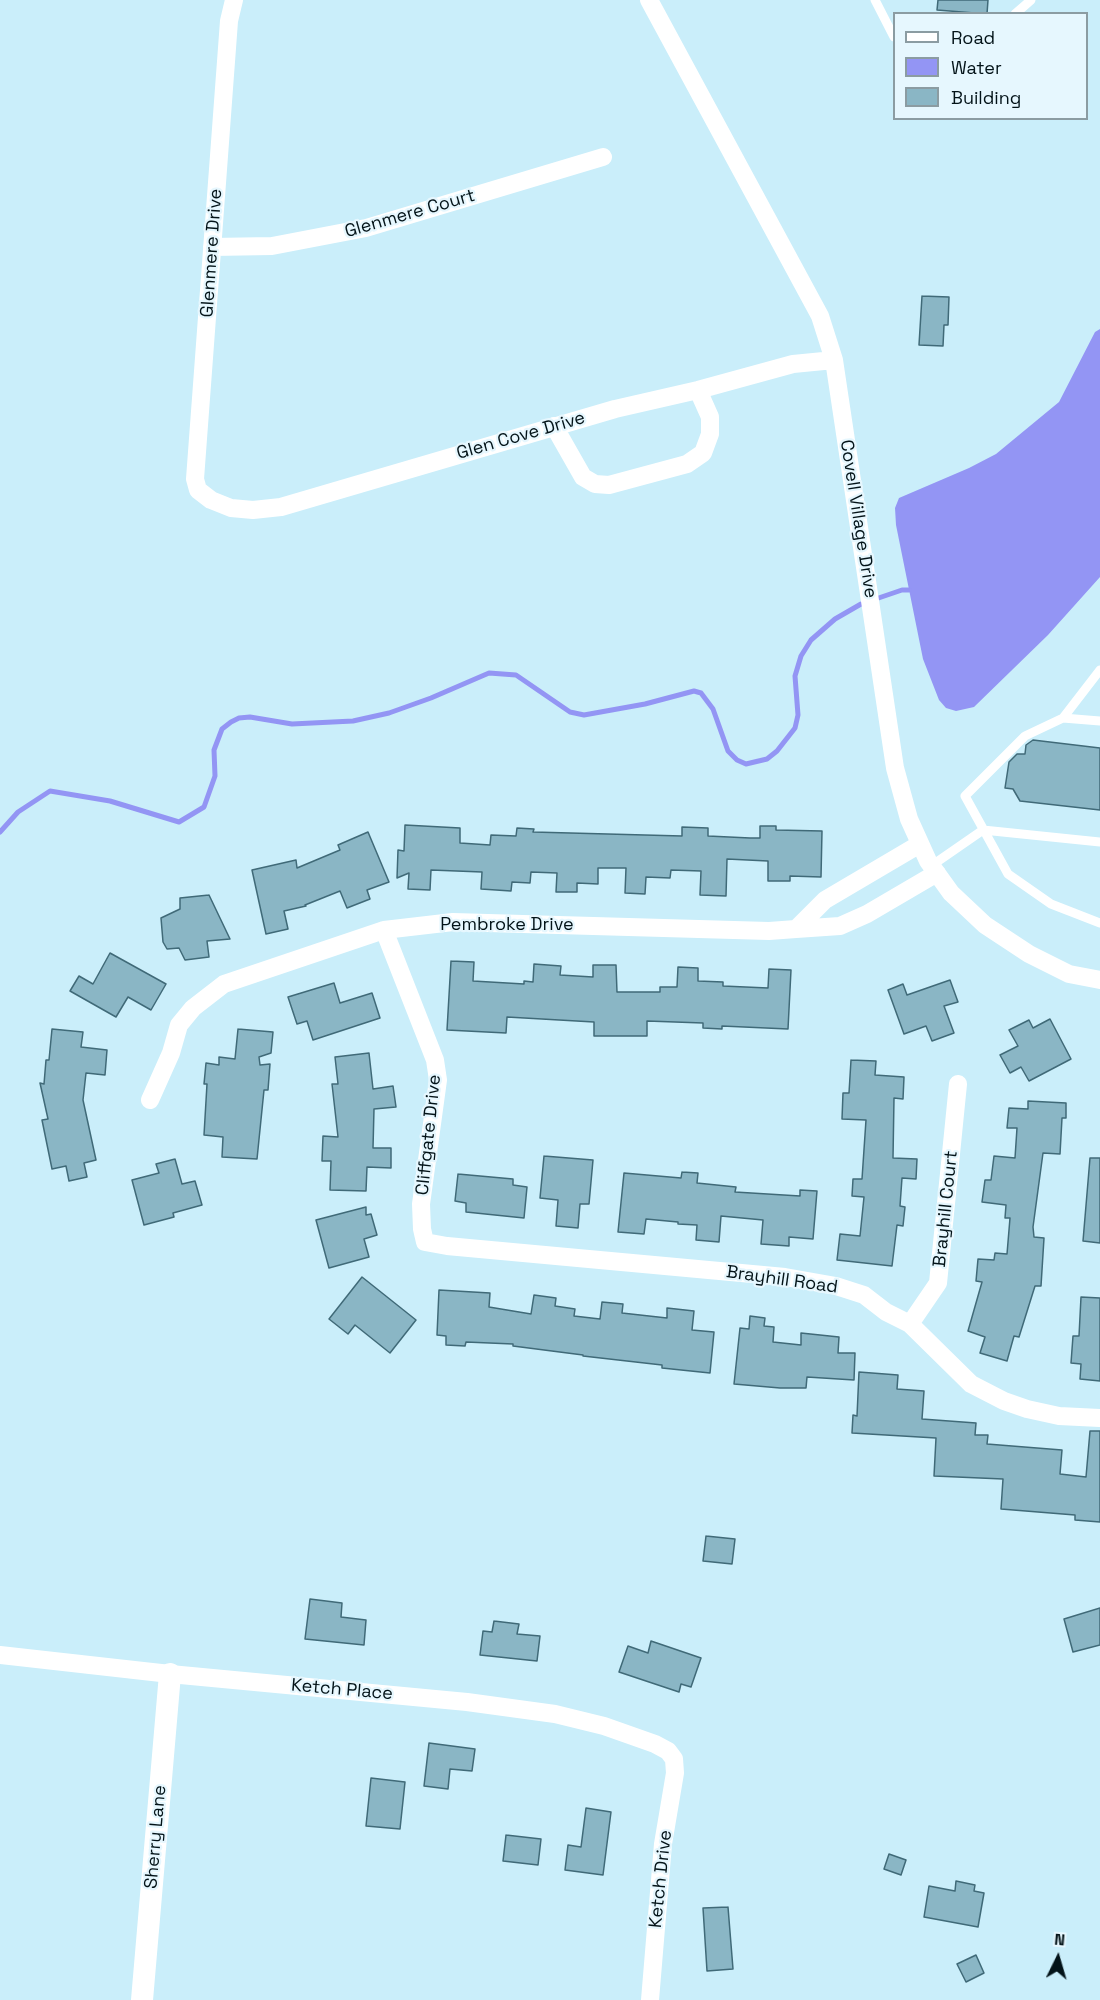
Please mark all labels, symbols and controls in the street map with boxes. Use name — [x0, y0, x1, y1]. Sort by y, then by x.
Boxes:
legend — [893, 12, 1088, 120]
text: Road — [951, 26, 995, 49]
text: Water — [951, 56, 1002, 79]
text: Building — [951, 86, 1021, 109]
street label: Glenmere Court — [342, 185, 478, 243]
street label: Glenmere Drive — [197, 188, 227, 318]
street label: Glen Cove Drive — [454, 407, 588, 465]
street label: Covell Village Drive — [835, 438, 881, 600]
street label: Pembroke Drive — [440, 914, 574, 936]
street label: Cliffgate Drive — [412, 1074, 446, 1196]
street label: Brayhill Court — [929, 1150, 963, 1268]
street label: Brayhill Road — [725, 1261, 839, 1299]
street label: Ketch Place — [290, 1675, 394, 1705]
street label: Sherry Lane — [141, 1784, 171, 1890]
street label: Ketch Drive — [645, 1829, 677, 1929]
north arrow — [1028, 1928, 1088, 1988]
text: N — [1053, 1929, 1066, 1950]

